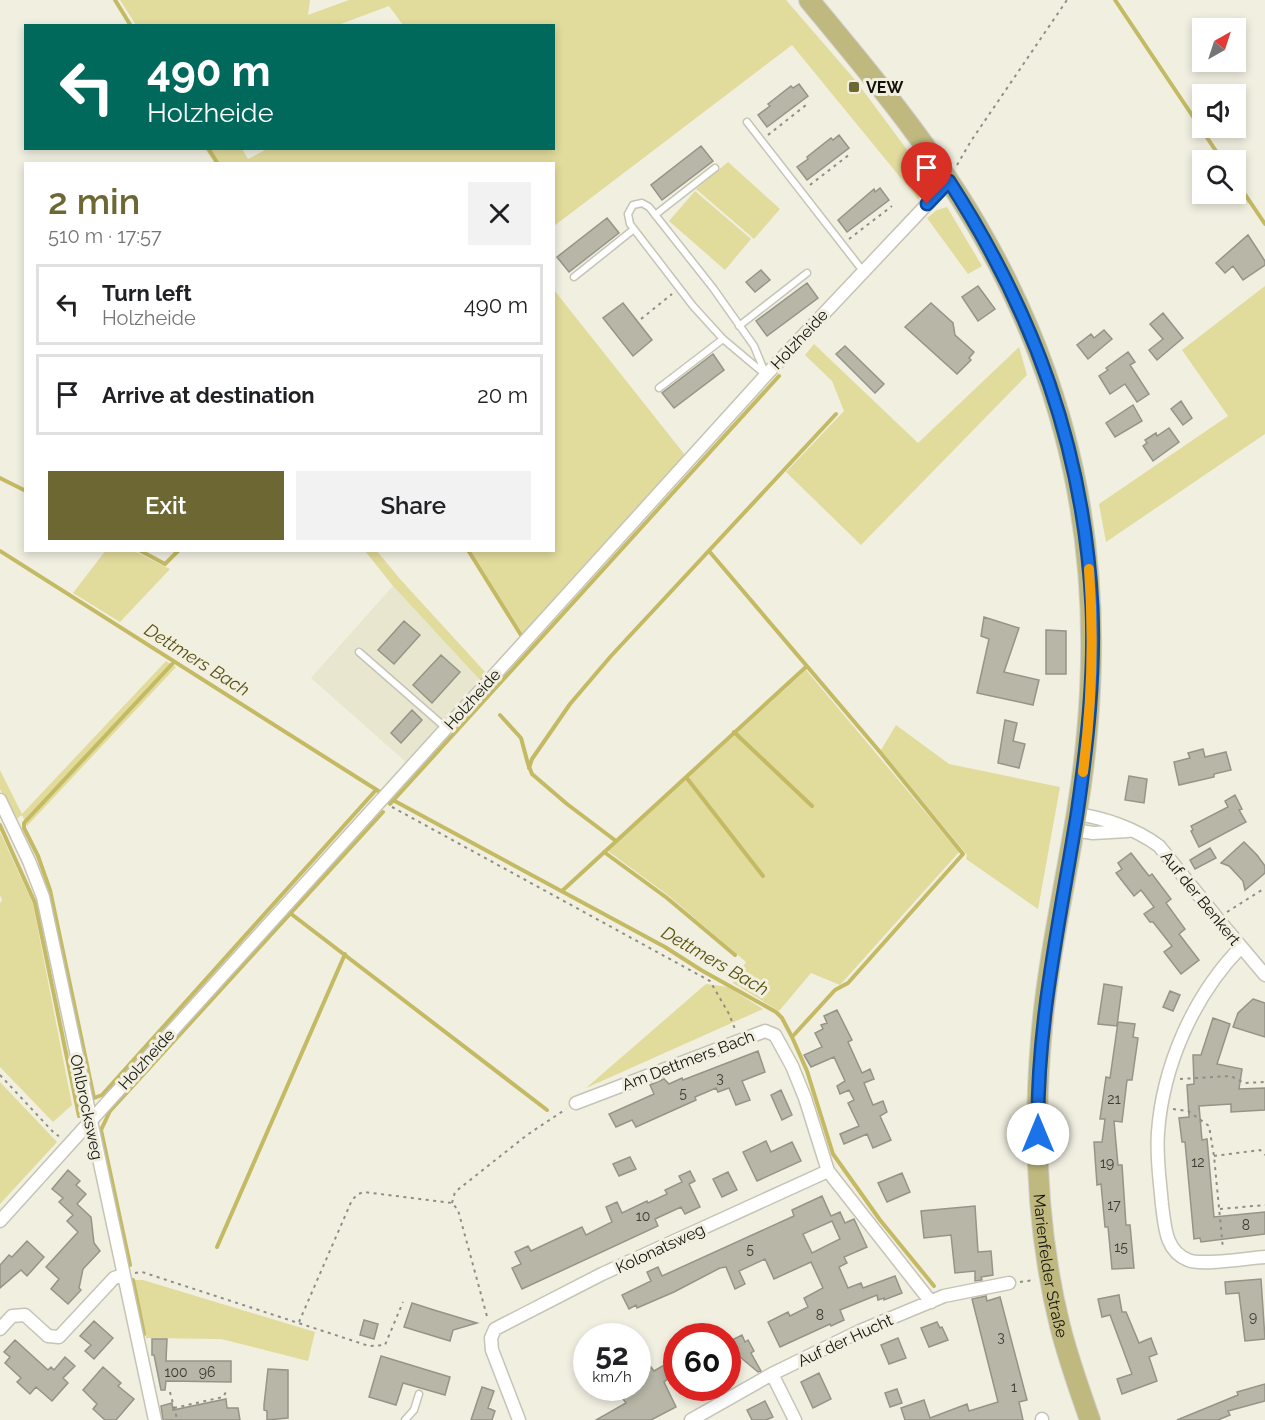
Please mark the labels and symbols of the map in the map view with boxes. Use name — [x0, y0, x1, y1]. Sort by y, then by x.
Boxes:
north arrow — [1192, 18, 1246, 72]
place label: VEW — [866, 78, 903, 97]
marker: VEW — [847, 80, 861, 94]
pin — [901, 142, 952, 204]
street label: Holzheide — [767, 305, 832, 373]
water label: Dettmers Bach — [141, 619, 254, 700]
street label: Holzheide — [440, 665, 505, 734]
street label: Auf der Benkert — [1157, 847, 1245, 950]
water label: Dettmers Bach — [658, 922, 772, 1000]
street label: Holzheide — [114, 1025, 179, 1094]
street label: Am Dettmers Bach — [619, 1026, 757, 1094]
street label: Ohlbrocksweg — [66, 1053, 107, 1162]
house number: 3 — [716, 1070, 724, 1086]
house number: 5 — [679, 1085, 687, 1101]
house number: 21 — [1107, 1091, 1121, 1107]
position arrow — [1006, 1102, 1070, 1166]
house number: 12 — [1191, 1154, 1205, 1170]
house number: 19 — [1100, 1155, 1114, 1171]
street label: Marienfelder Straße — [1030, 1193, 1072, 1340]
house number: 17 — [1107, 1197, 1121, 1213]
house number: 10 — [636, 1208, 650, 1224]
house number: 8 — [1242, 1217, 1250, 1233]
street label: Kolonatsweg — [613, 1220, 708, 1277]
house number: 15 — [1114, 1239, 1128, 1255]
house number: 5 — [746, 1241, 754, 1257]
house number: 8 — [816, 1307, 824, 1323]
house number: 9 — [1249, 1309, 1257, 1325]
street label: Auf der Hucht — [795, 1310, 896, 1371]
speed limit sign: 60 — [663, 1323, 741, 1401]
house number: 3 — [997, 1329, 1005, 1345]
house number: 100 — [164, 1364, 188, 1380]
house number: 96 — [199, 1364, 215, 1380]
house number: 1 — [1011, 1379, 1017, 1395]

